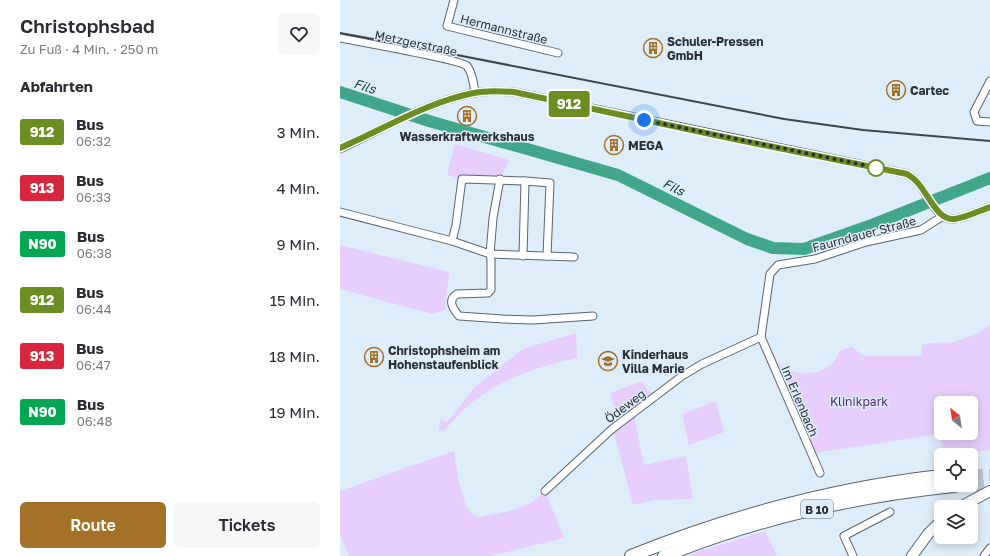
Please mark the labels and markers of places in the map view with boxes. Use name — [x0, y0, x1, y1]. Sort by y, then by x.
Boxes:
place label: Schuler-Pressen GmbH — [667, 34, 763, 63]
building icon: Schuler-Pressen GmbH — [642, 37, 664, 59]
building icon: Cartec — [885, 79, 907, 101]
place label: Cartec — [910, 83, 949, 98]
building icon: Wasserkraftwerkshaus — [456, 105, 478, 127]
place label: Wasserkraftwerkshaus — [400, 129, 535, 144]
building icon: MEGA — [603, 134, 625, 156]
place label: MEGA — [628, 138, 664, 153]
unlabelled marker — [867, 159, 885, 177]
place label: Christophsheim am Hohenstaufenblick — [388, 343, 500, 372]
building icon: Christophsheim am Hohenstaufenblick — [363, 346, 385, 368]
place label: Kinderhaus Villa Marie — [622, 347, 689, 376]
school or university icon: Kinderhaus Villa Marie — [597, 350, 619, 372]

